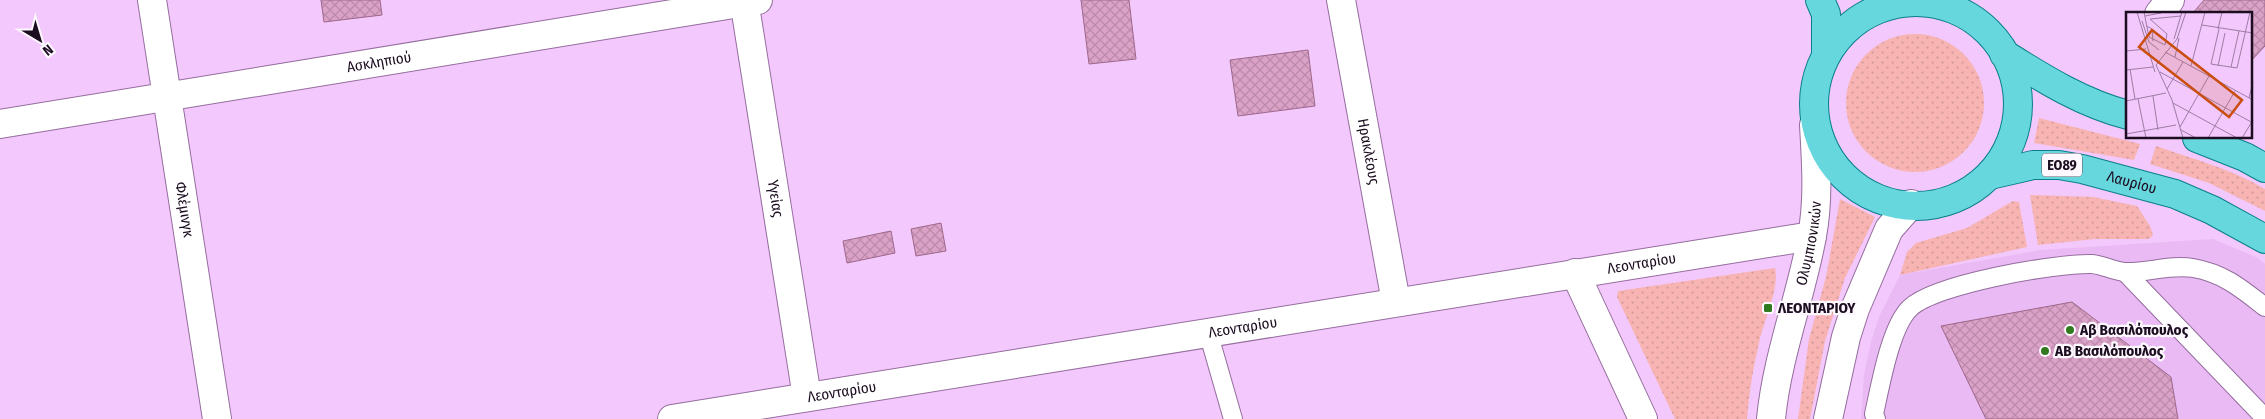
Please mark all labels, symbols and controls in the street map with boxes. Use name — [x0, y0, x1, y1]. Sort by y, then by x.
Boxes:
inset map — [2126, 12, 2252, 139]
north arrow — [15, 15, 65, 65]
text: N — [39, 41, 56, 59]
street label: Ασκληπιού — [346, 48, 412, 76]
street label: Ηρακλέους — [1354, 117, 1384, 187]
road number: ΕΟ89 — [2042, 154, 2082, 176]
street label: Λαυρίου — [2105, 167, 2159, 198]
street label: Υγείας — [764, 179, 787, 219]
street label: Φλέμινγκ — [171, 181, 198, 239]
street label: Ολυμπιονικών — [1792, 200, 1825, 287]
street label: Λεονταρίου — [1606, 249, 1677, 278]
place label: ΛΕΟΝΤΑΡΙΟΥ — [1777, 299, 1856, 317]
marker: ΛΕΟΝΤΑΡΙΟΥ — [1762, 302, 1774, 314]
street label: Λεονταρίου — [1207, 313, 1278, 342]
place label: Αβ Βασιλόπουλος — [2079, 321, 2189, 339]
marker: Αβ Βασιλόπουλος — [2064, 324, 2076, 336]
place label: ΑΒ Βασιλόπουλος — [2054, 342, 2164, 360]
marker: ΑΒ Βασιλόπουλος — [2039, 345, 2051, 357]
street label: Λεονταρίου — [806, 377, 878, 406]

